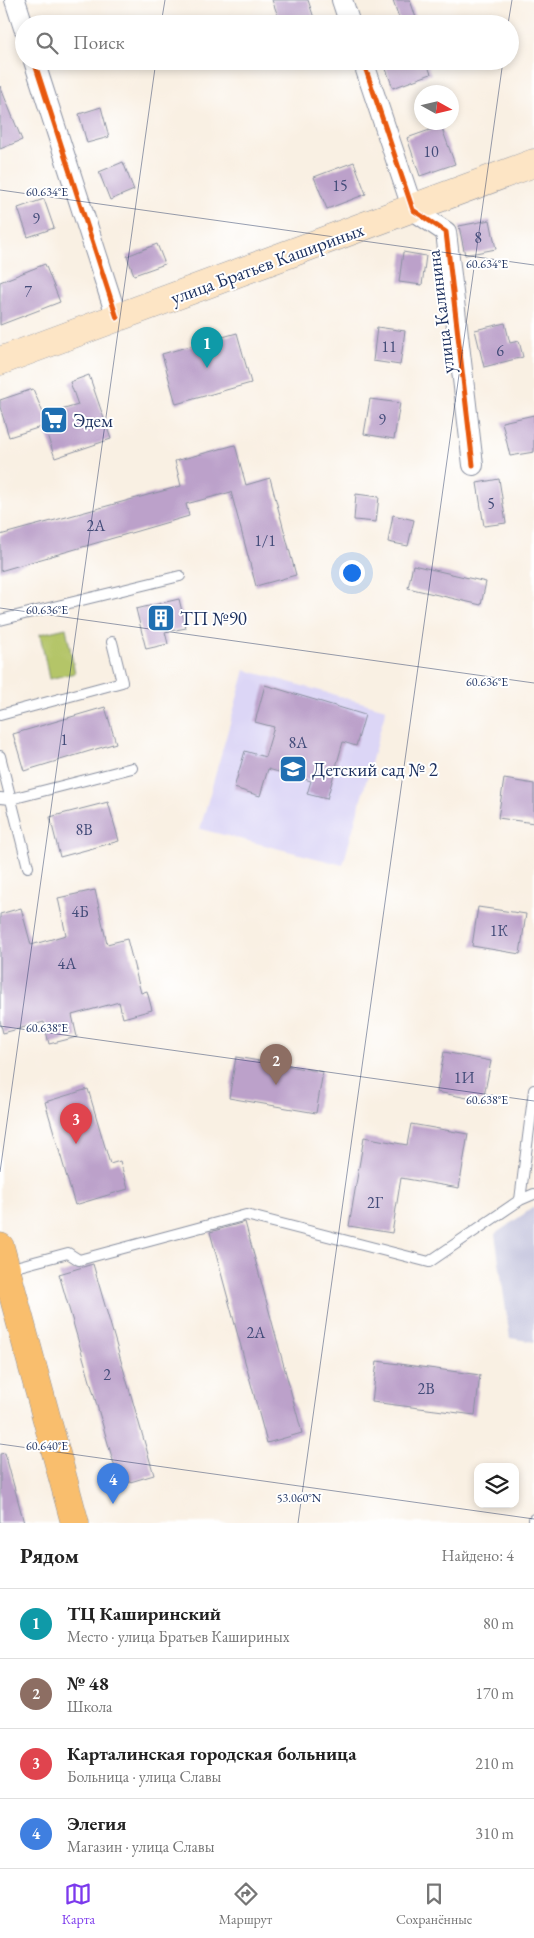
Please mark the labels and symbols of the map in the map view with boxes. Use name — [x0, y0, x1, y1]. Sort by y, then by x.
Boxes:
north arrow — [414, 85, 459, 130]
house number: 10 — [423, 141, 439, 162]
house number: 15 — [332, 175, 348, 196]
text: 60.634°E — [26, 184, 68, 200]
house number: 9 — [32, 208, 40, 229]
street label: улица Братьев Кашириных — [167, 217, 368, 310]
house number: 8 — [474, 227, 482, 248]
street label: улица Калинина — [420, 248, 461, 375]
text: 60.634°E — [466, 256, 508, 272]
house number: 7 — [24, 281, 32, 302]
pin: 1 — [191, 327, 223, 368]
house number: 11 — [381, 336, 397, 357]
house number: 6 — [496, 340, 504, 361]
supermarket icon: Эдем — [39, 405, 69, 435]
place label: Эдем — [73, 408, 113, 433]
house number: 9 — [378, 409, 386, 430]
house number: 5 — [487, 493, 495, 514]
house number: 2А — [87, 515, 106, 536]
house number: 1/1 — [254, 530, 276, 551]
your location — [339, 560, 365, 586]
text: 60.636°E — [26, 602, 68, 618]
building icon: ТП №90 — [146, 603, 176, 633]
place label: ТП №90 — [180, 606, 247, 631]
text: 60.636°E — [466, 674, 508, 690]
house number: 1 — [60, 729, 68, 750]
house number: 8А — [289, 732, 308, 753]
school or university icon: Детский сад № 2 — [278, 754, 308, 784]
place label: Детский сад № 2 — [312, 757, 438, 782]
house number: 8В — [75, 819, 93, 840]
house number: 4Б — [71, 901, 89, 922]
house number: 1К — [490, 920, 509, 941]
house number: 4А — [58, 953, 77, 974]
text: 60.638°E — [26, 1020, 68, 1036]
pin: 2 — [260, 1044, 292, 1085]
house number: 1И — [454, 1067, 474, 1088]
text: 60.638°E — [466, 1092, 508, 1108]
pin: 3 — [60, 1103, 92, 1144]
house number: 2Г — [367, 1192, 384, 1213]
house number: 2А — [247, 1322, 266, 1343]
house number: 2 — [103, 1364, 111, 1385]
house number: 2В — [417, 1378, 435, 1399]
text: 60.640°E — [26, 1438, 68, 1454]
pin: 4 — [97, 1463, 129, 1504]
text: 53.060°N — [277, 1490, 322, 1506]

